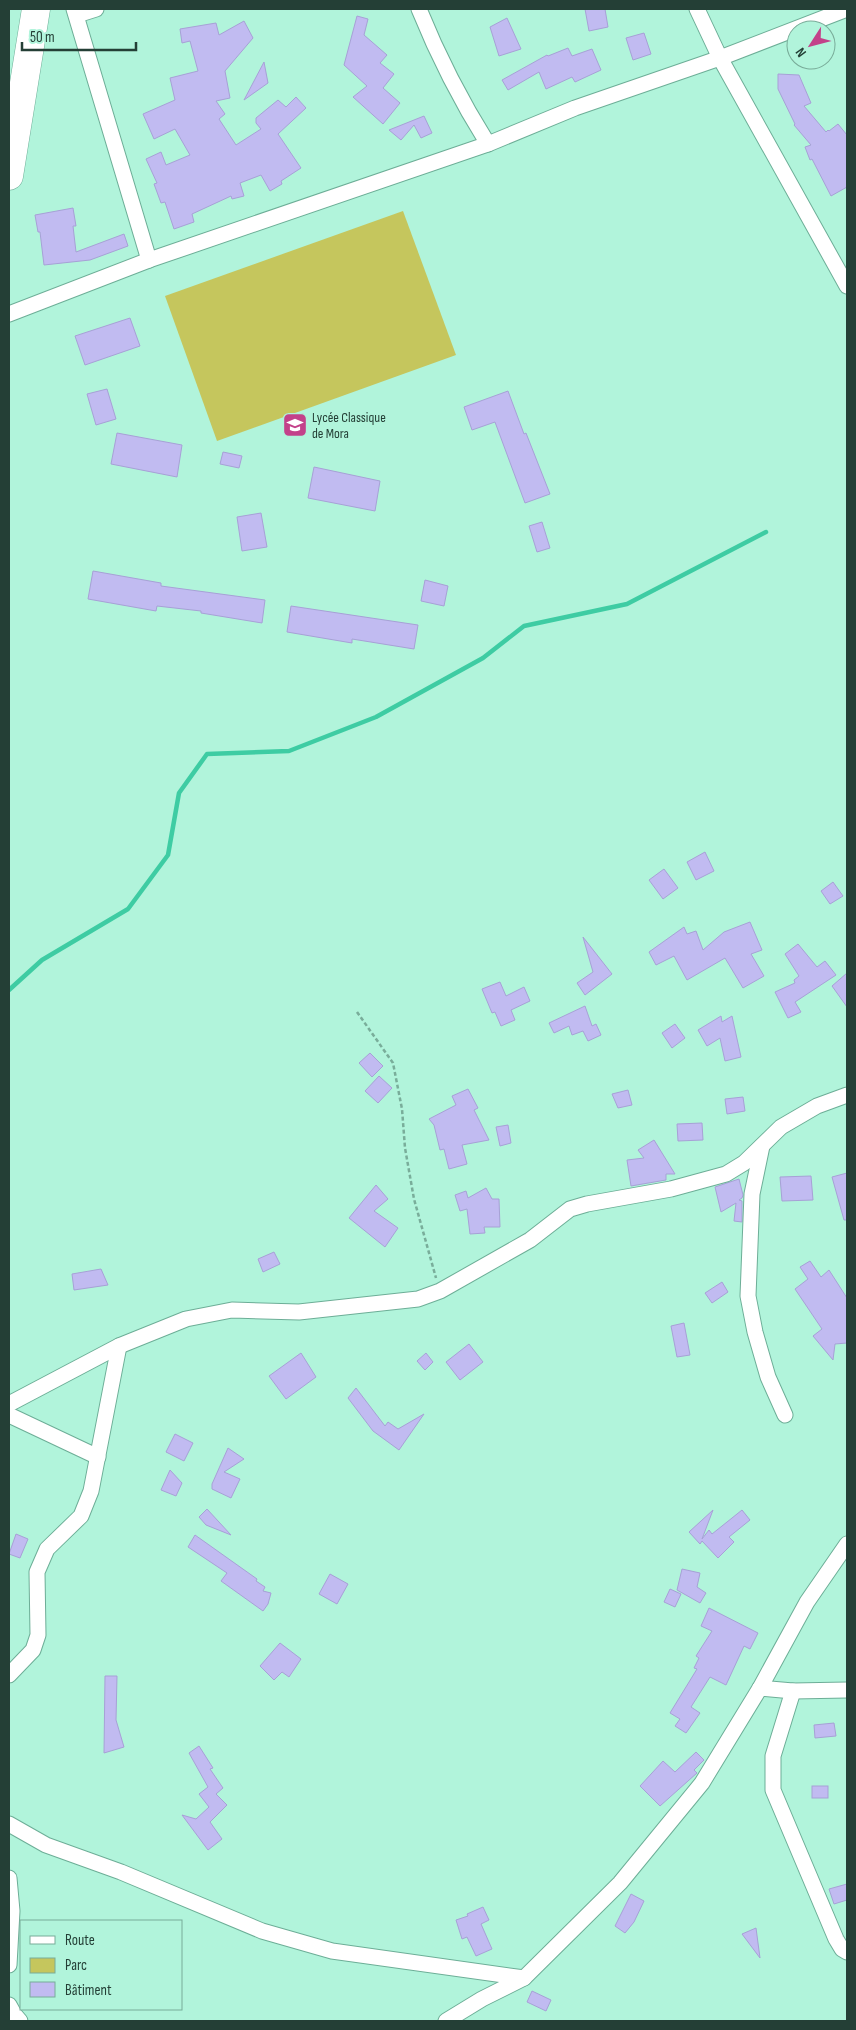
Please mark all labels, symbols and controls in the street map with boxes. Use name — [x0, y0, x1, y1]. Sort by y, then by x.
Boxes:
scale bar — [22, 20, 136, 52]
north arrow — [786, 20, 836, 70]
text: 50 m — [30, 28, 55, 47]
text: N — [792, 44, 810, 60]
place label: Lycée Classique de Mora — [312, 409, 386, 442]
school or university icon: Lycée Classique de Mora — [282, 412, 308, 438]
legend — [20, 1920, 182, 2010]
text: Route — [65, 1931, 95, 1950]
text: Parc — [65, 1956, 87, 1975]
text: Bâtiment — [65, 1981, 112, 2000]

